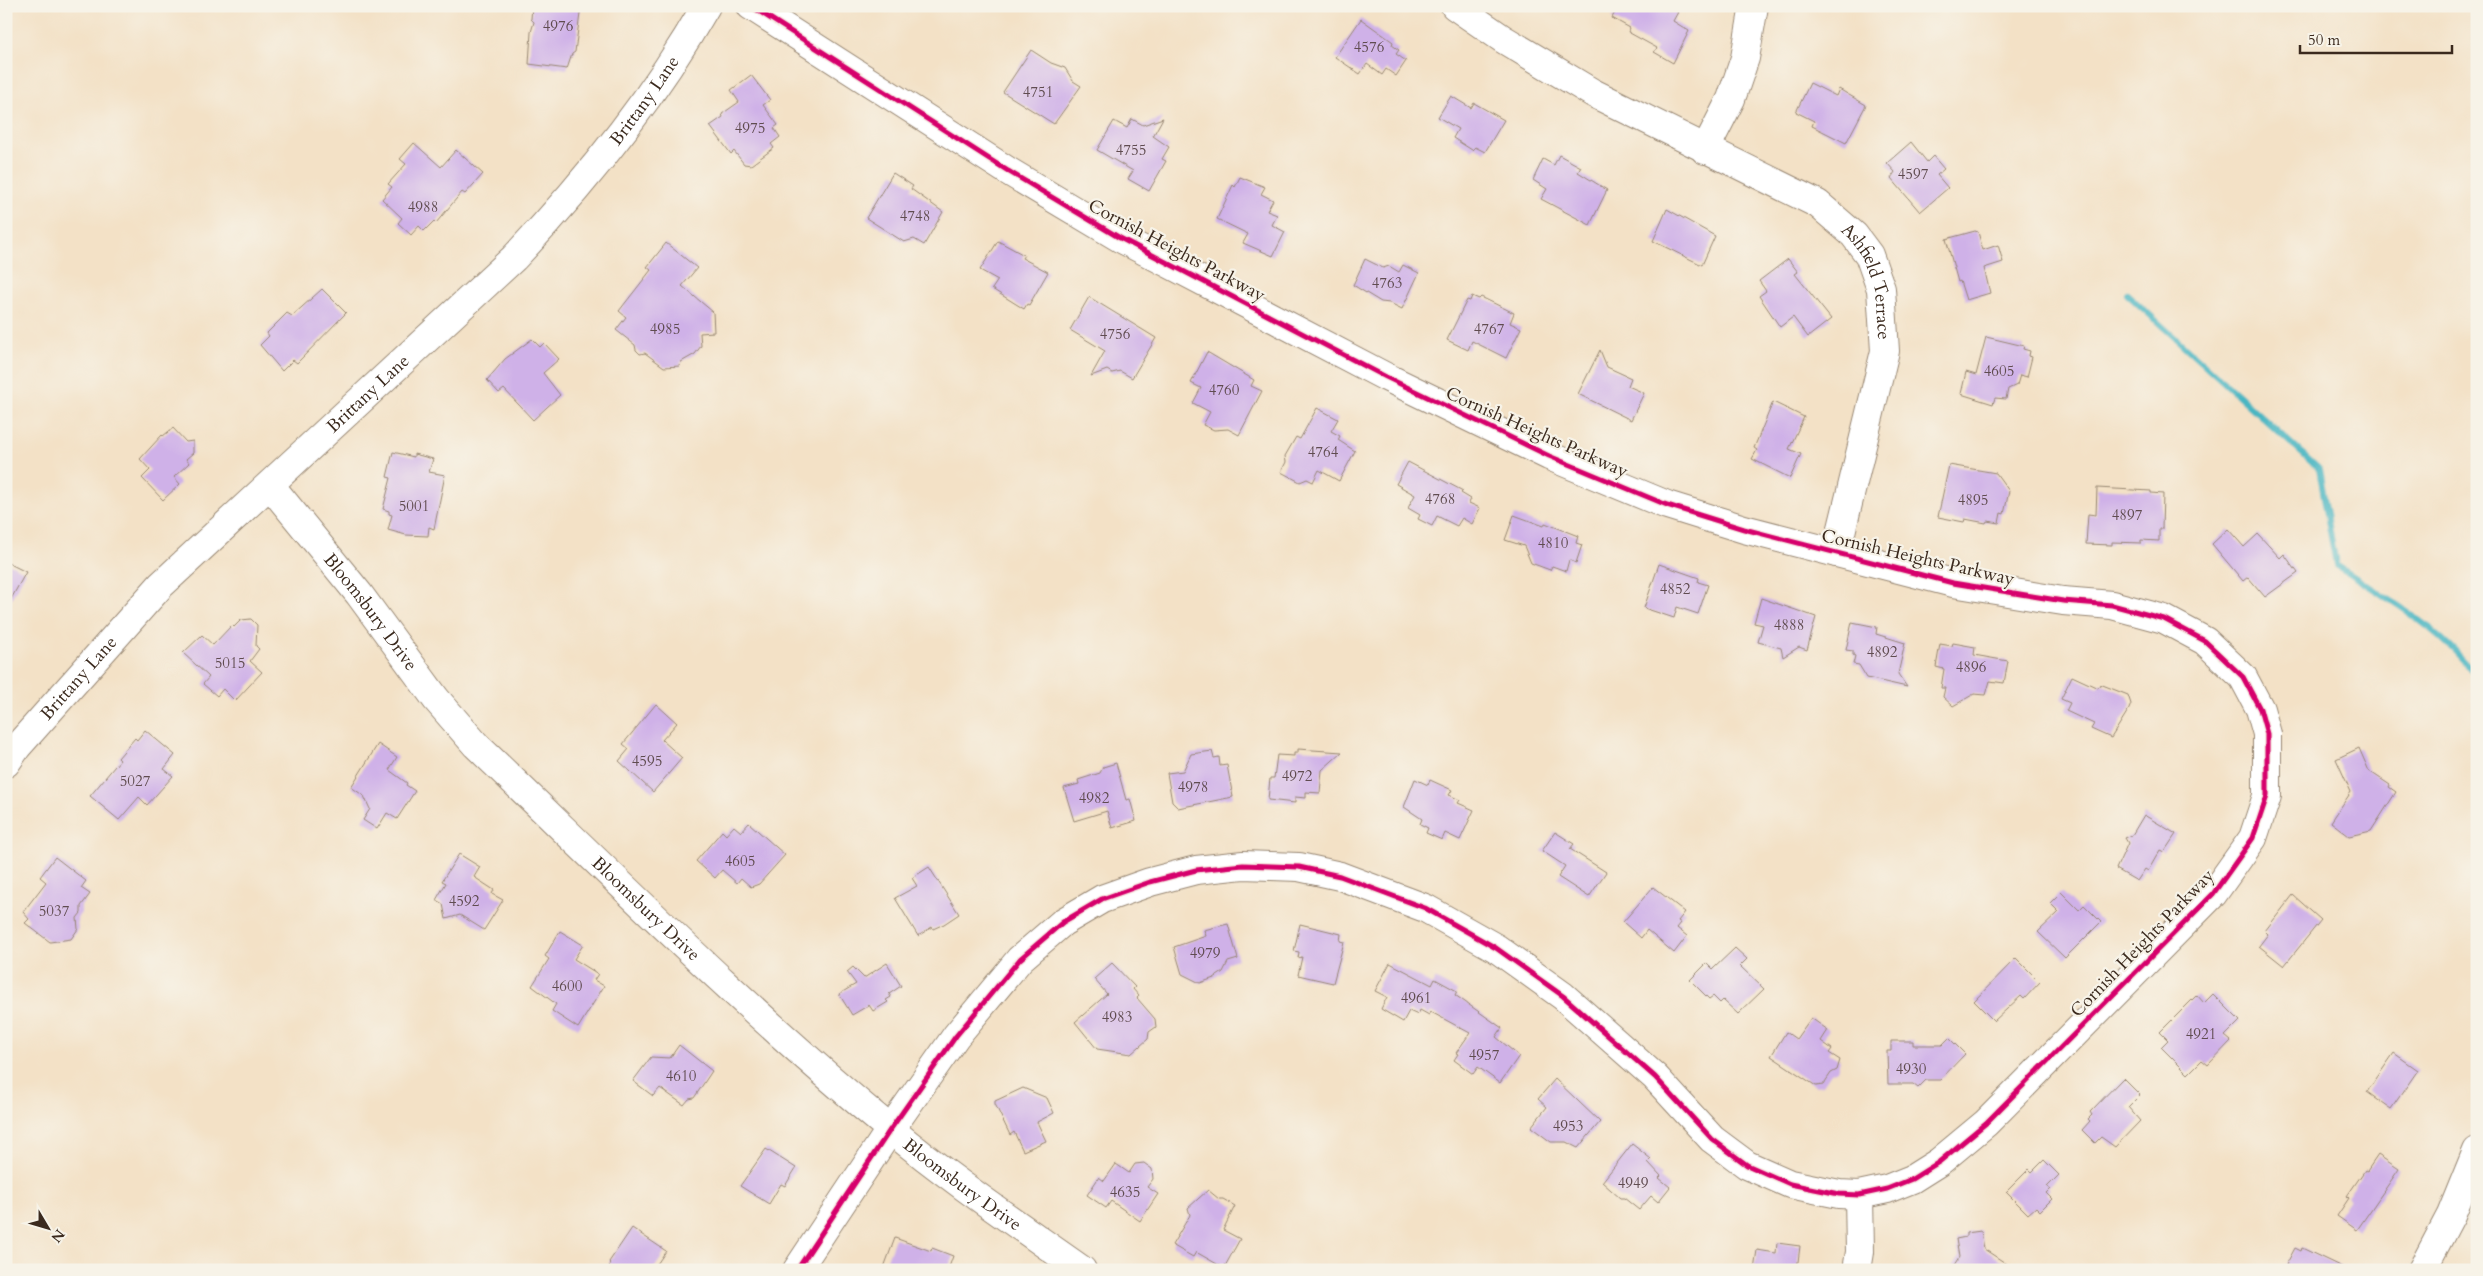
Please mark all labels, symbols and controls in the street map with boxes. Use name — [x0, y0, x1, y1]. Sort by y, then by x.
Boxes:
house number: 4976 — [543, 16, 574, 36]
scale bar — [2300, 22, 2453, 54]
text: 50 m — [2308, 30, 2340, 50]
house number: 4576 — [1354, 37, 1385, 57]
street label: Brittany Lane — [604, 51, 685, 151]
house number: 4751 — [1023, 82, 1053, 102]
house number: 4975 — [735, 118, 765, 138]
house number: 4755 — [1116, 140, 1146, 160]
house number: 4597 — [1898, 164, 1929, 184]
street label: Cornish Heights Parkway — [1084, 193, 1270, 308]
house number: 4988 — [408, 197, 438, 217]
house number: 4748 — [900, 206, 930, 226]
street label: Ashfield Terrace — [1836, 217, 1896, 340]
house number: 4763 — [1372, 273, 1402, 293]
house number: 4985 — [650, 319, 680, 339]
house number: 4767 — [1474, 319, 1505, 339]
house number: 4756 — [1100, 324, 1131, 344]
street label: Brittany Lane — [321, 349, 415, 439]
house number: 4605 — [1984, 361, 2014, 381]
house number: 4760 — [1209, 380, 1240, 400]
street label: Cornish Heights Parkway — [1442, 381, 1632, 484]
house number: 4764 — [1308, 442, 1339, 462]
house number: 4768 — [1425, 489, 1455, 509]
house number: 4895 — [1958, 490, 1988, 510]
house number: 5001 — [399, 496, 429, 516]
house number: 4897 — [2112, 505, 2143, 525]
street label: Cornish Heights Parkway — [1819, 523, 2017, 592]
house number: 4810 — [1538, 533, 1569, 553]
street label: Bloomsbury Drive — [318, 548, 423, 676]
house number: 4852 — [1660, 579, 1691, 599]
house number: 4888 — [1774, 615, 1804, 635]
street label: Brittany Lane — [35, 631, 123, 726]
house number: 4892 — [1867, 642, 1898, 662]
house number: 5015 — [215, 653, 245, 673]
house number: 4896 — [1956, 657, 1987, 677]
house number: 4595 — [632, 751, 662, 771]
house number: 4972 — [1282, 766, 1313, 786]
house number: 5027 — [120, 771, 151, 791]
house number: 4978 — [1178, 777, 1208, 797]
house number: 4982 — [1079, 788, 1110, 808]
street label: Bloomsbury Drive — [586, 851, 706, 967]
house number: 4605 — [725, 851, 755, 871]
street label: Cornish Heights Parkway — [2065, 863, 2220, 1023]
house number: 4592 — [449, 891, 480, 911]
house number: 5037 — [39, 901, 70, 921]
house number: 4979 — [1190, 943, 1221, 963]
house number: 4600 — [552, 976, 583, 996]
house number: 4961 — [1401, 988, 1431, 1008]
house number: 4983 — [1102, 1007, 1132, 1027]
house number: 4921 — [2186, 1024, 2216, 1044]
house number: 4957 — [1469, 1045, 1500, 1065]
house number: 4930 — [1896, 1059, 1927, 1079]
house number: 4610 — [666, 1066, 697, 1086]
house number: 4953 — [1553, 1116, 1583, 1136]
street label: Bloomsbury Drive — [898, 1133, 1027, 1237]
house number: 4949 — [1618, 1173, 1649, 1193]
house number: 4635 — [1110, 1182, 1140, 1202]
north arrow — [22, 1204, 72, 1254]
text: N — [47, 1225, 69, 1246]

